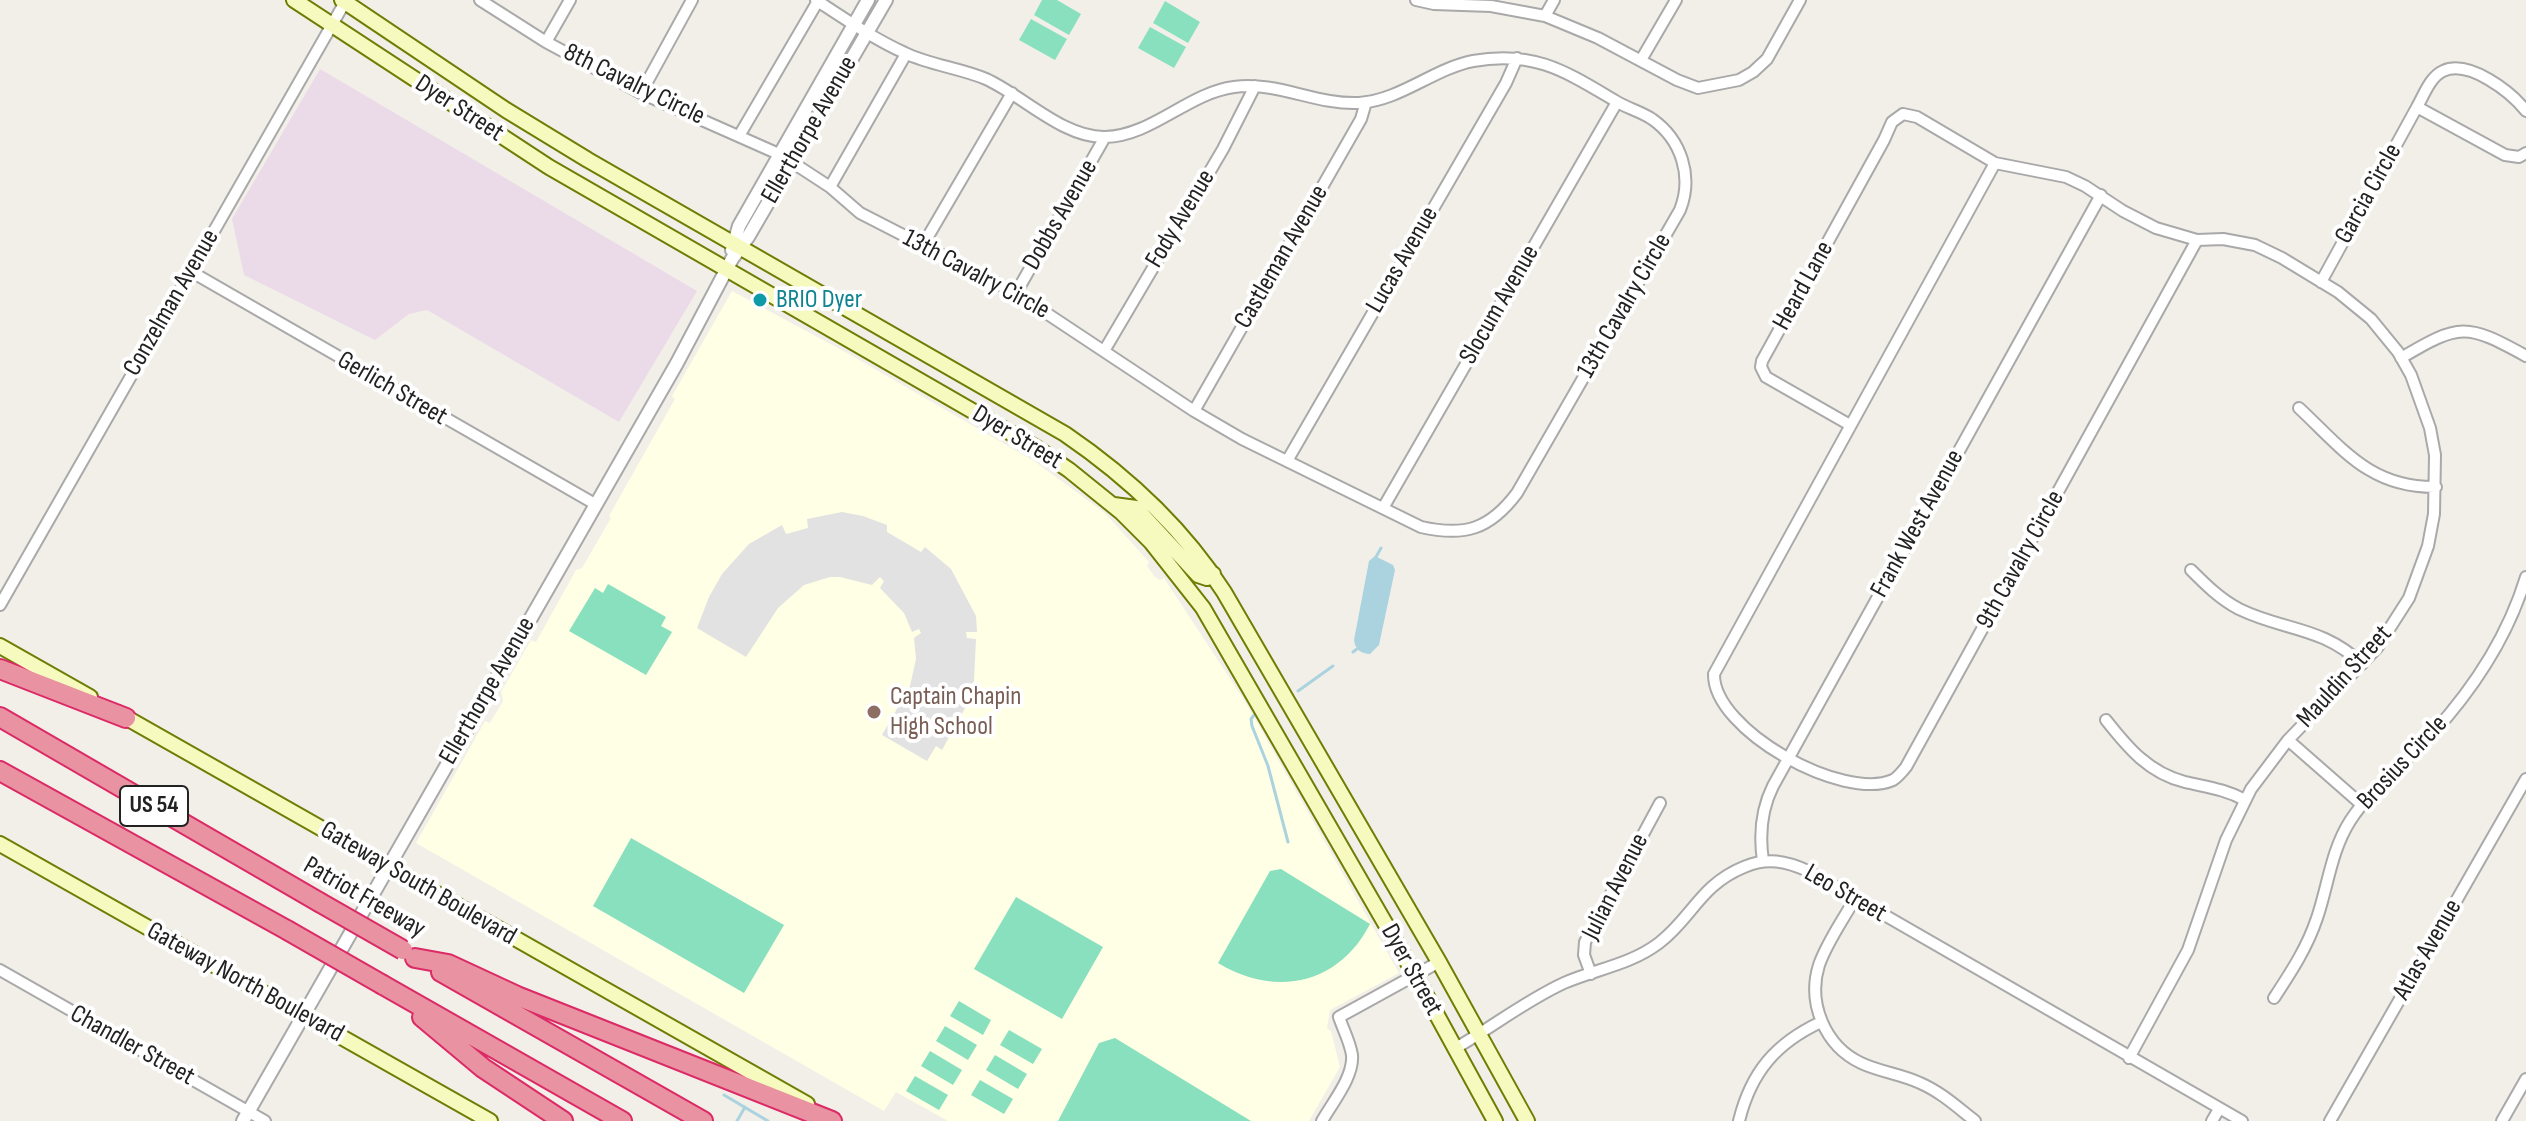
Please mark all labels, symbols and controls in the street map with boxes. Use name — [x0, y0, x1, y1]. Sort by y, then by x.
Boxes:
street label: 8th Cavalry Circle — [558, 37, 710, 133]
street label: Ellerthorpe Avenue — [755, 51, 865, 209]
street label: Dyer Street — [409, 69, 509, 149]
street label: Garcia Circle — [2329, 139, 2409, 249]
street label: Dobbs Avenue — [1017, 154, 1105, 276]
street label: Fody Avenue — [1140, 164, 1222, 274]
street label: Castleman Avenue — [1228, 180, 1336, 334]
street label: Lucas Avenue — [1360, 201, 1446, 319]
street label: 13th Cavalry Circle — [897, 223, 1055, 327]
street label: Conzelman Avenue — [117, 224, 227, 382]
street label: 13th Cavalry Circle — [1571, 228, 1679, 384]
street label: Heard Lane — [1767, 236, 1841, 336]
street label: Slocum Avenue — [1453, 240, 1547, 370]
place label: BRIO Dyer — [776, 284, 862, 316]
marker: BRIO Dyer — [751, 291, 769, 309]
street label: Gerlich Street — [332, 345, 452, 433]
street label: Dyer Street — [966, 399, 1068, 477]
street label: Frank West Avenue — [1865, 445, 1971, 603]
street label: 9th Cavalry Circle — [1970, 485, 2072, 635]
street label: Ellerthorpe Avenue — [433, 612, 543, 770]
street label: Mauldin Street — [2291, 619, 2399, 735]
place label: Captain Chapin High School — [890, 681, 1021, 742]
marker: Captain Chapin High School — [865, 703, 883, 721]
street label: Brosius Circle — [2351, 709, 2455, 817]
road number: US 54 — [120, 786, 188, 826]
street label: Gateway South Boulevard — [314, 815, 522, 953]
street label: Julian Avenue — [1576, 829, 1656, 945]
street label: Patriot Freeway — [298, 851, 430, 945]
street label: Leo Street — [1798, 858, 1892, 930]
street label: Atlas Avenue — [2387, 894, 2469, 1006]
street label: Gateway North Boulevard — [141, 916, 349, 1050]
street label: Dyer Street — [1373, 919, 1449, 1021]
street label: Chandler Street — [64, 999, 200, 1093]

